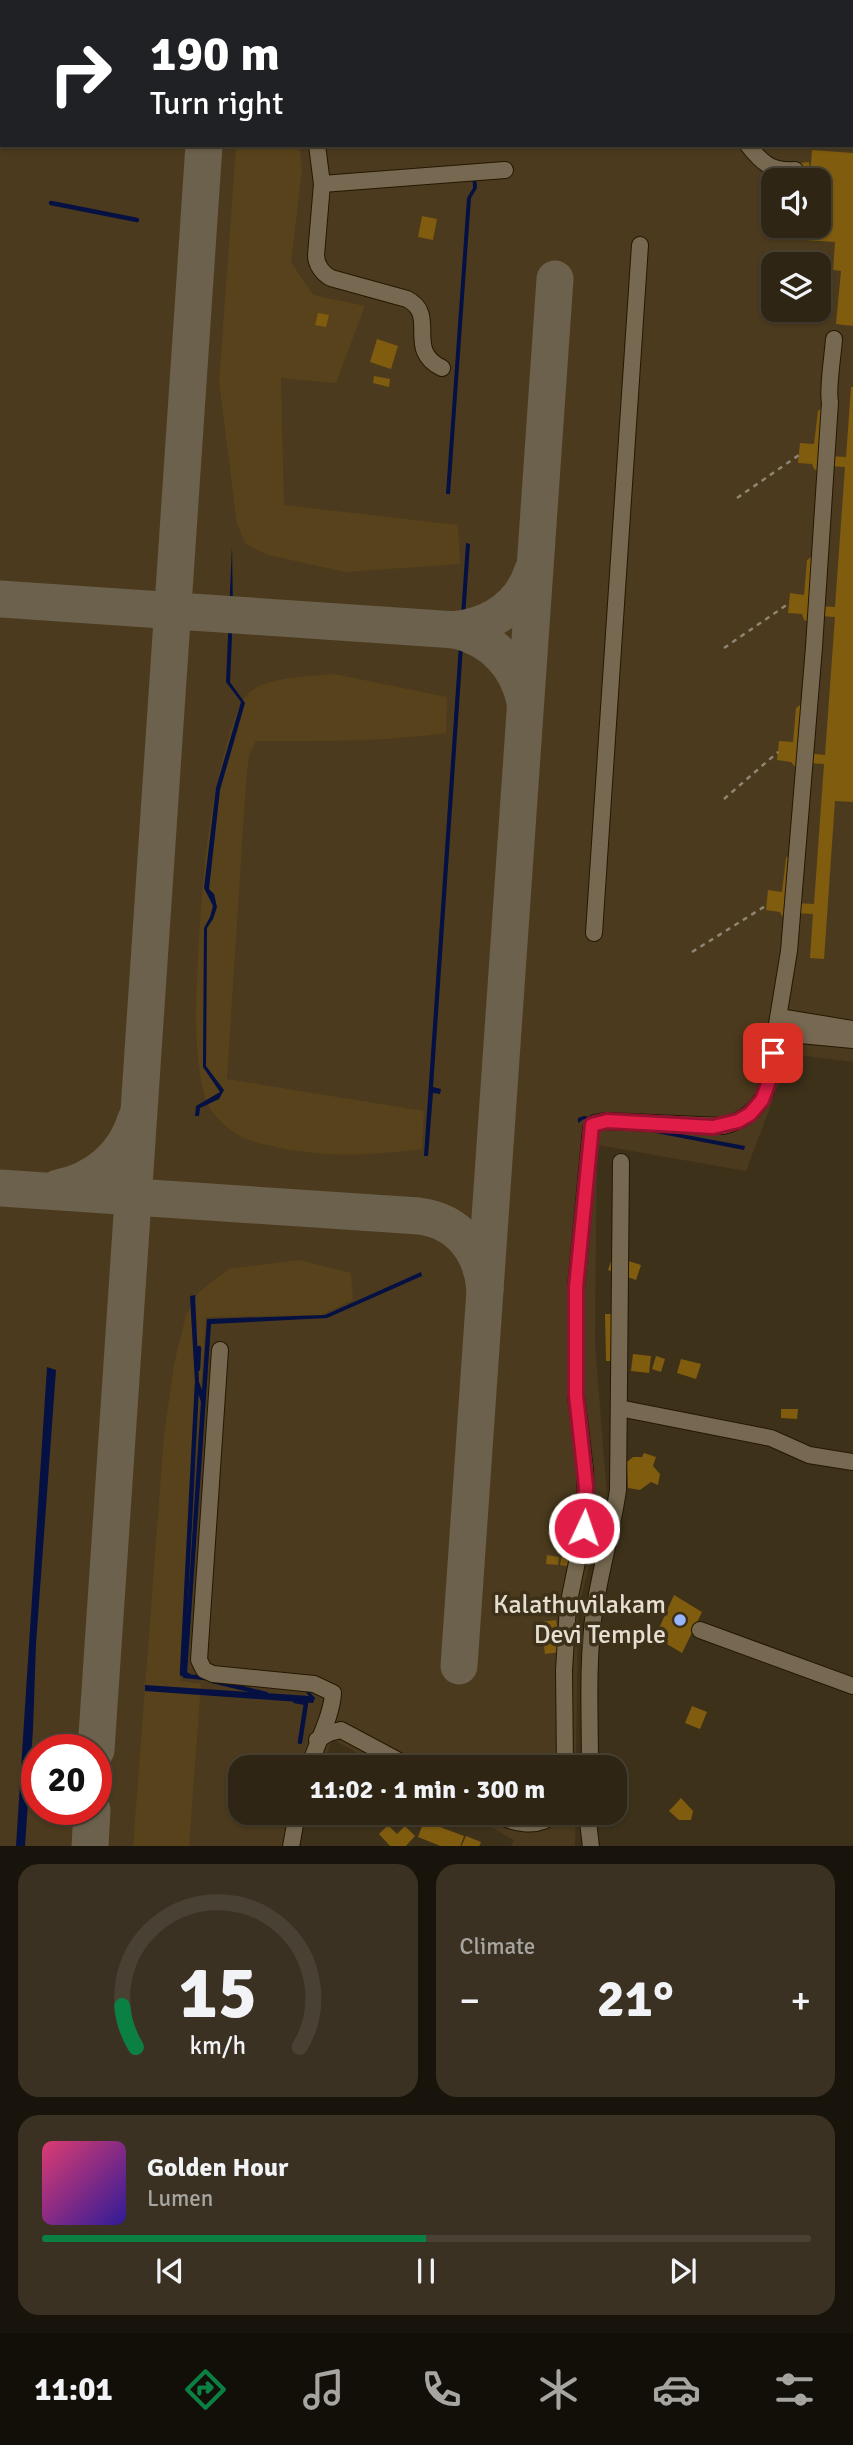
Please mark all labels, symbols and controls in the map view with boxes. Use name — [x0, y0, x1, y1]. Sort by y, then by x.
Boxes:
text: 190 m — [150, 24, 280, 84]
icon: right — [35, 28, 126, 119]
text: Turn right — [150, 84, 283, 123]
map controls — [761, 168, 831, 322]
button: sound — [761, 168, 831, 238]
button: layers — [761, 252, 831, 322]
pin — [743, 1023, 803, 1083]
icon: arrive — [754, 1034, 792, 1072]
position arrow — [547, 1491, 621, 1565]
place label: Kalathuvilakam Devi Temple — [493, 1589, 666, 1651]
marker: Kalathuvilakam Devi Temple — [672, 1612, 688, 1628]
speed limit sign: 20 — [21, 1734, 112, 1825]
text: 11:02 · 1 min · 300 m — [310, 1774, 545, 1806]
text: Climate — [460, 1932, 535, 1961]
text: 15 — [178, 1949, 257, 2038]
text: 21° — [597, 1967, 674, 2031]
text: − — [460, 1977, 480, 2024]
text: + — [790, 1977, 811, 2024]
text: km/h — [189, 2029, 246, 2060]
text: Golden Hour — [147, 2152, 288, 2184]
text: Lumen — [147, 2184, 213, 2213]
icon: previous — [151, 2252, 189, 2290]
icon: pause — [407, 2252, 445, 2290]
icon: next — [664, 2252, 702, 2290]
icon: directions — [181, 2365, 230, 2414]
icon: music — [299, 2365, 348, 2414]
icon: phone — [417, 2365, 466, 2414]
icon: climate — [534, 2365, 583, 2414]
icon: car — [652, 2365, 701, 2414]
icon: filters — [770, 2365, 819, 2414]
text: 11:01 — [34, 2370, 113, 2409]

